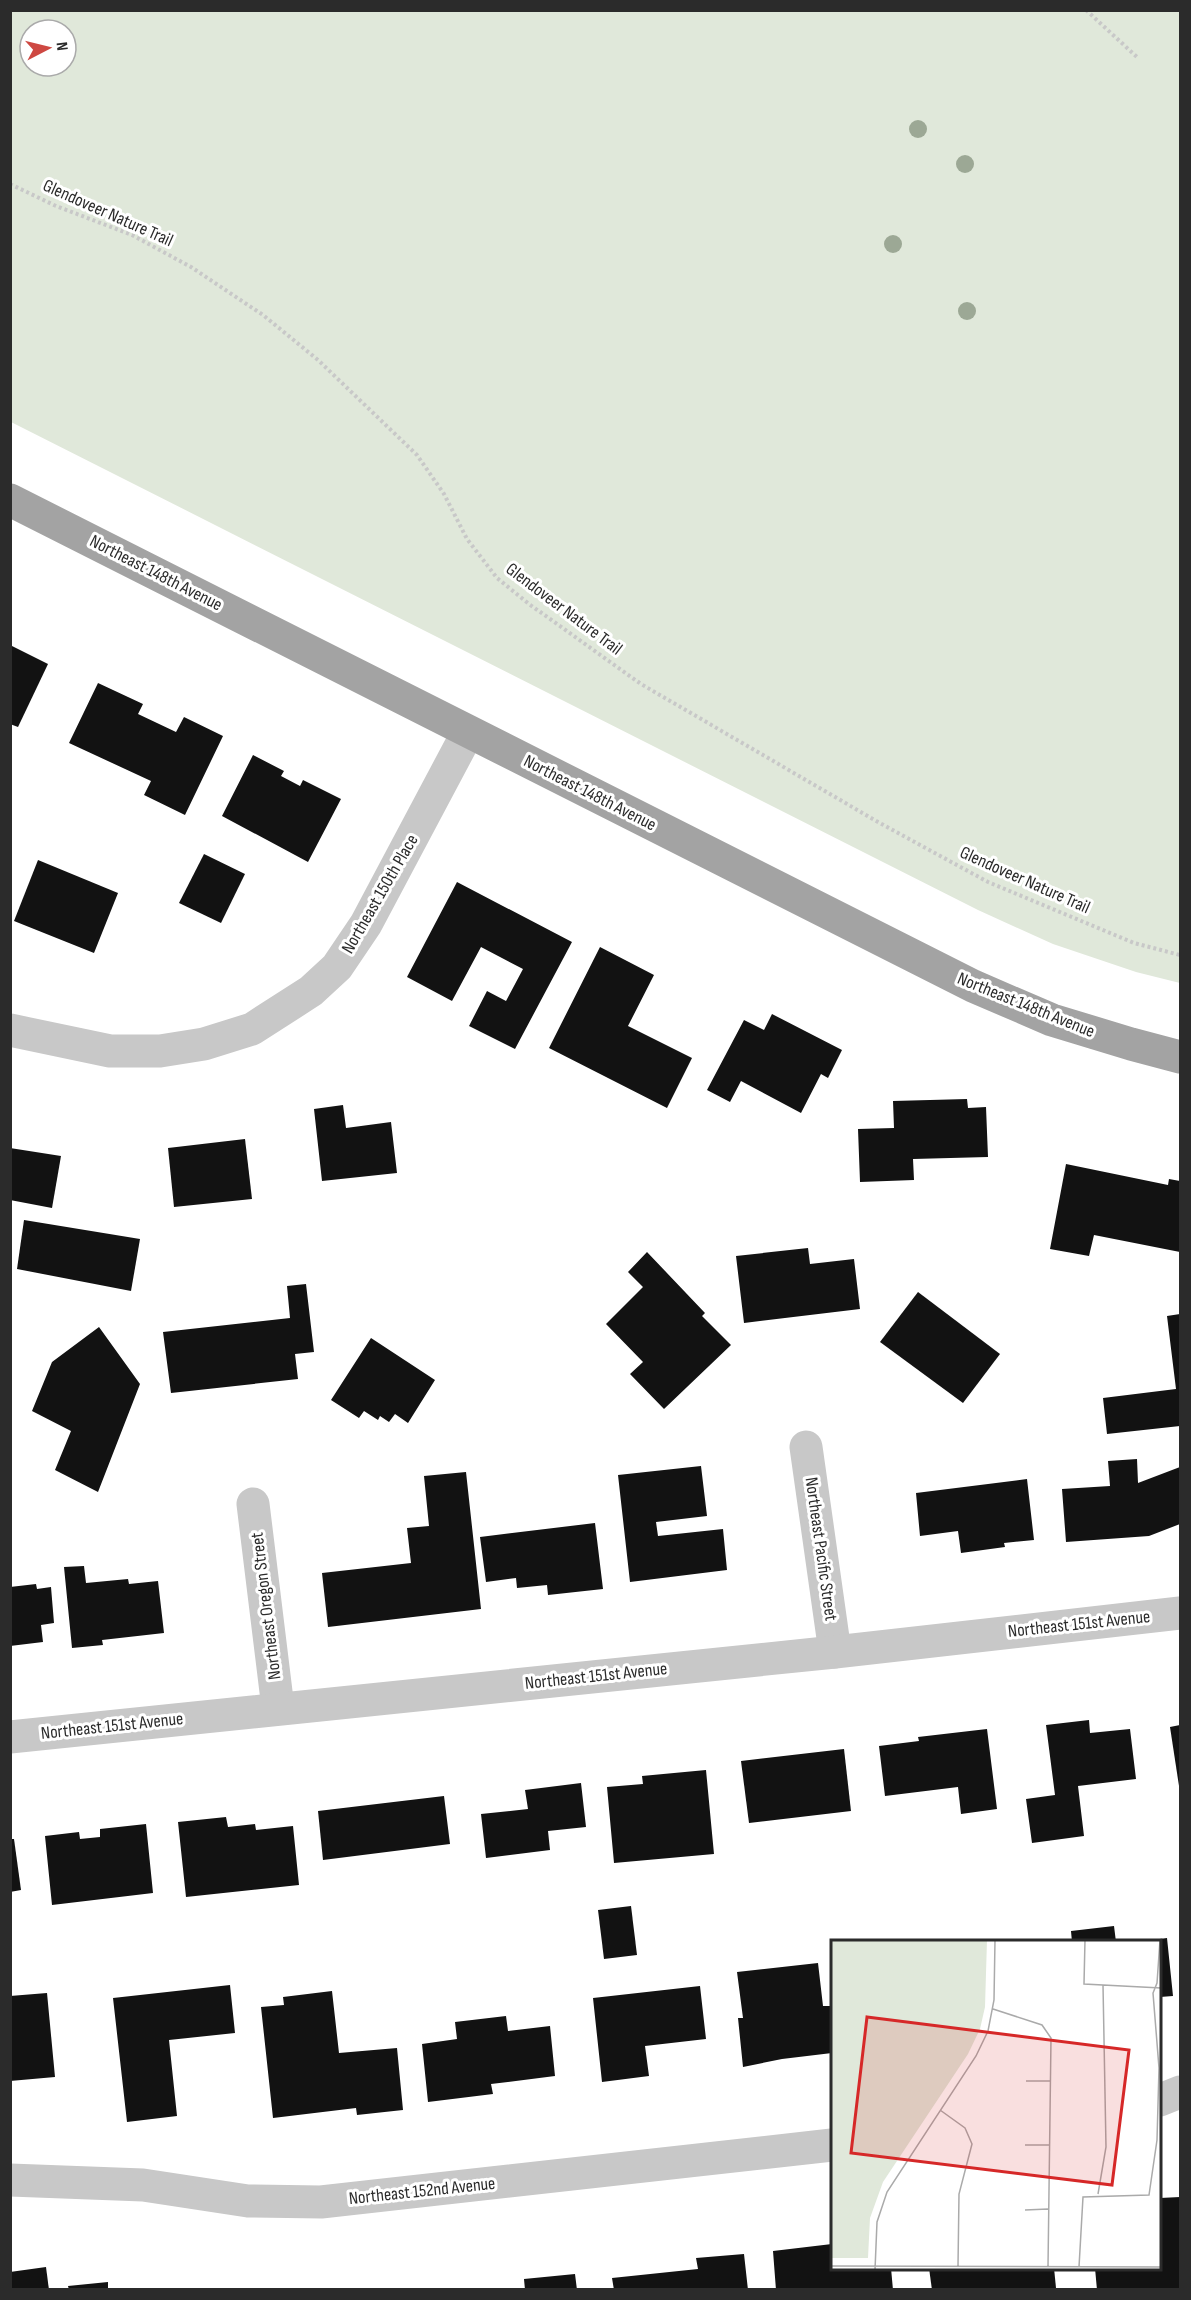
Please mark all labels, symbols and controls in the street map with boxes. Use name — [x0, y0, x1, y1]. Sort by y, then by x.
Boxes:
north arrow — [18, 18, 78, 78]
text: N — [51, 41, 71, 52]
street label: Glendoveer Nature Trail — [40, 175, 176, 251]
street label: Northeast 148th Avenue — [86, 530, 226, 616]
street label: Glendoveer Nature Trail — [502, 558, 626, 660]
street label: Northeast 148th Avenue — [520, 750, 660, 836]
street label: Northeast 150th Place — [337, 831, 423, 957]
street label: Glendoveer Nature Trail — [957, 842, 1093, 918]
street label: Northeast 148th Avenue — [954, 968, 1098, 1042]
street label: Northeast Pacific Street — [801, 1476, 842, 1623]
street label: Northeast Oregon Street — [246, 1531, 285, 1681]
street label: Northeast 151st Avenue — [1007, 1606, 1151, 1642]
street label: Northeast 151st Avenue — [524, 1658, 668, 1694]
street label: Northeast 151st Avenue — [40, 1708, 184, 1744]
inset map — [831, 1940, 1161, 2270]
street label: Northeast 152nd Avenue — [348, 2173, 496, 2209]

